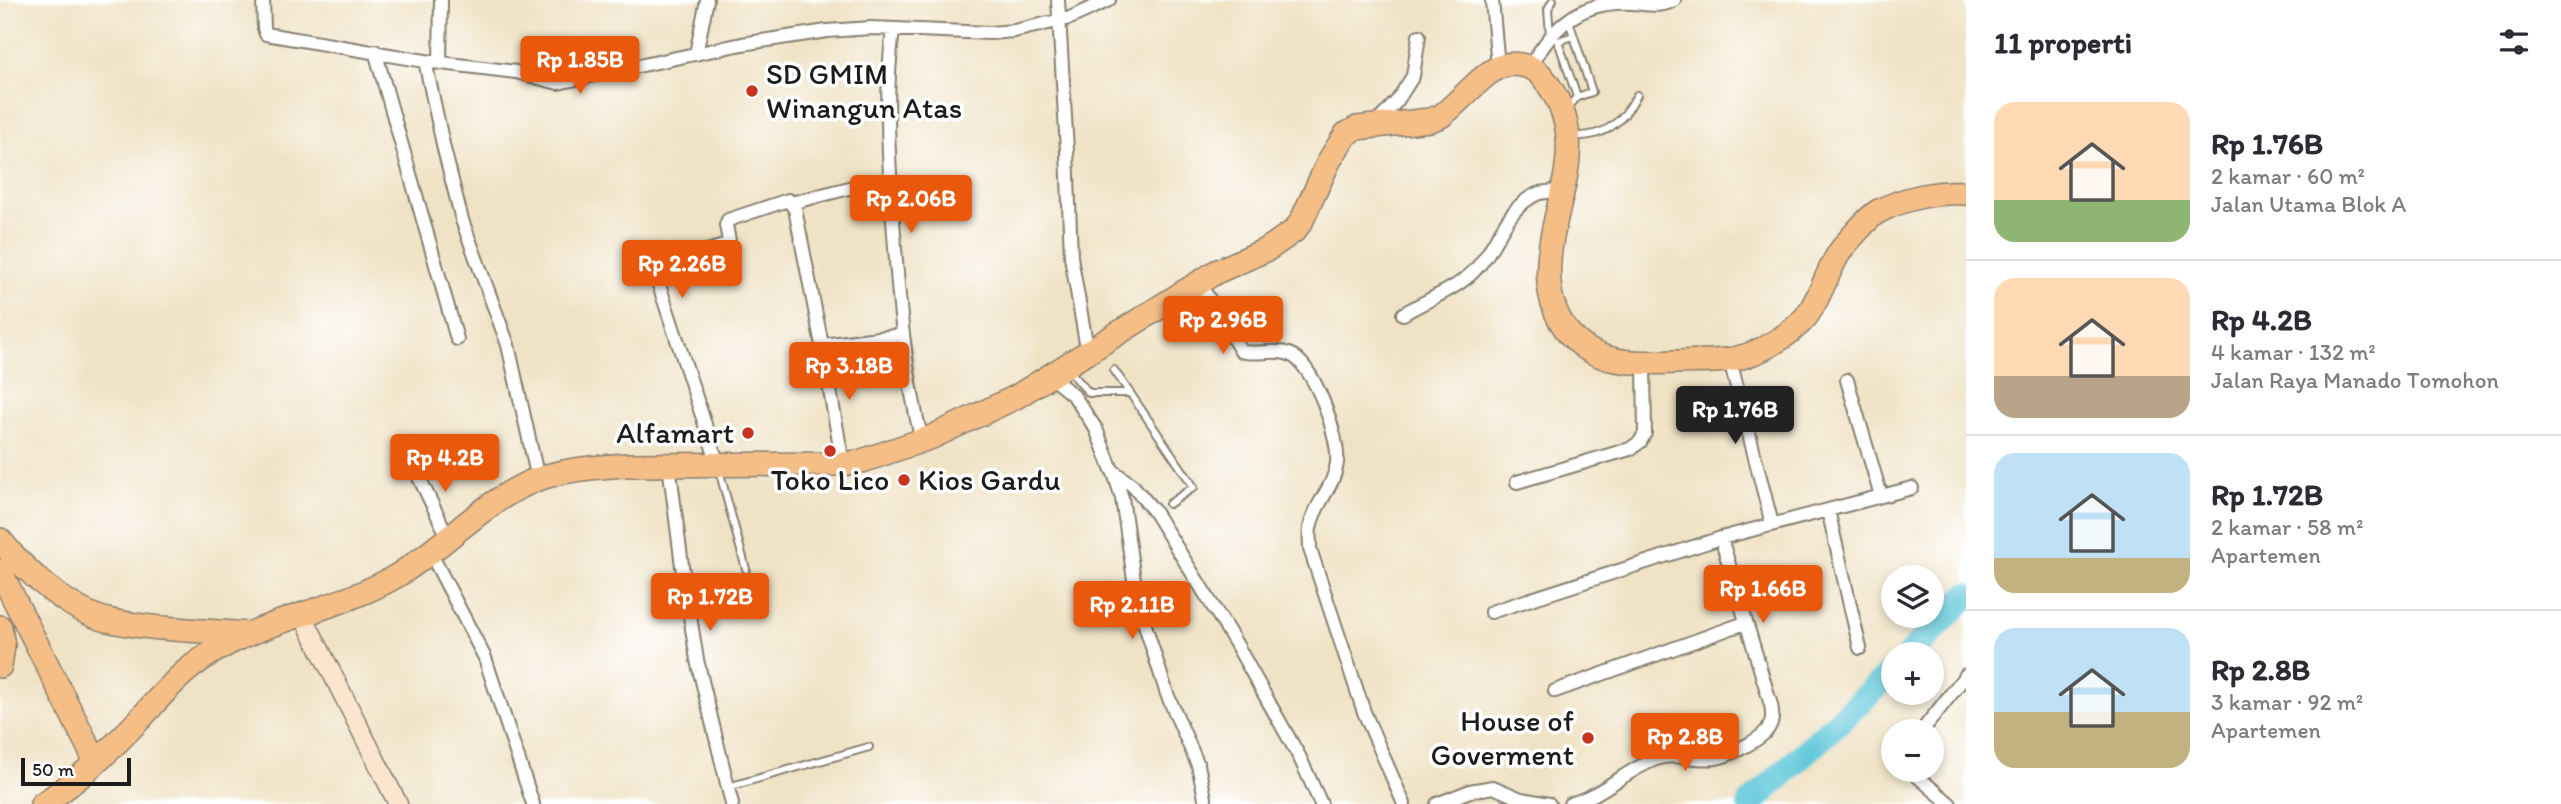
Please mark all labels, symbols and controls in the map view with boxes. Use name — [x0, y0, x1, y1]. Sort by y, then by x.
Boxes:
icon: filters — [2495, 23, 2533, 61]
text: 11 properti — [1994, 24, 2132, 61]
pin: Rp 1.85B — [508, 36, 652, 96]
text: Rp 1.85B — [536, 45, 624, 73]
place label: SD GMIM Winangun Atas — [766, 55, 962, 126]
marker: SD GMIM Winangun Atas — [744, 83, 760, 99]
text: Rp 1.76B — [2211, 125, 2323, 162]
icon: home — [2050, 130, 2134, 214]
text: 2 kamar · 60 m² — [2211, 162, 2365, 190]
pin: Rp 2.06B — [839, 176, 983, 235]
text: Rp 2.06B — [866, 184, 956, 212]
text: Jalan Utama Blok A — [2211, 190, 2406, 218]
pin: Rp 2.26B — [610, 240, 754, 300]
text: Rp 2.26B — [638, 249, 726, 277]
pin: Rp 2.96B — [1151, 296, 1295, 356]
text: Rp 4.2B — [2211, 301, 2312, 338]
text: Rp 2.96B — [1179, 305, 1267, 333]
icon: home — [2050, 306, 2134, 390]
text: 4 kamar · 132 m² — [2211, 338, 2376, 366]
pin: Rp 3.18B — [777, 342, 921, 402]
text: Rp 3.18B — [805, 351, 893, 379]
text: Jalan Raya Manado Tomohon — [2211, 366, 2499, 394]
pin: Rp 1.76B — [1663, 386, 1807, 446]
text: Rp 1.76B — [1692, 395, 1778, 423]
place label: Alfamart — [616, 414, 734, 451]
marker: Alfamart — [740, 425, 756, 441]
pin: Rp 4.2B — [380, 434, 510, 494]
text: Rp 4.2B — [406, 443, 484, 471]
marker: Toko Lico — [822, 443, 838, 459]
place label: Toko Lico — [771, 461, 889, 498]
place label: Kios Gardu — [918, 461, 1061, 498]
marker: Kios Gardu — [896, 472, 912, 488]
text: Rp 1.72B — [2211, 476, 2323, 513]
icon: home — [2050, 481, 2134, 565]
text: 2 kamar · 58 m² — [2211, 513, 2363, 541]
text: Apartemen — [2211, 541, 2321, 569]
map controls — [1881, 565, 1944, 782]
button: layers — [1881, 565, 1944, 628]
pin: Rp 1.66B — [1691, 566, 1835, 625]
pin: Rp 1.72B — [638, 574, 782, 633]
text: Rp 1.66B — [1720, 574, 1806, 602]
text: Rp 1.72B — [667, 582, 753, 610]
pin: Rp 2.11B — [1060, 582, 1204, 641]
text: Rp 2.11B — [1089, 590, 1175, 618]
button: + — [1881, 642, 1944, 705]
text: Rp 2.8B — [2211, 651, 2310, 688]
icon: home — [2050, 656, 2134, 740]
text: 3 kamar · 92 m² — [2211, 688, 2363, 716]
place label: House of Goverment — [1431, 702, 1574, 773]
pin: Rp 2.8B — [1620, 714, 1750, 773]
text: Apartemen — [2211, 716, 2321, 744]
button: − — [1881, 719, 1944, 782]
text: Rp 2.8B — [1647, 722, 1723, 750]
marker: House of Goverment — [1580, 730, 1596, 746]
scale bar — [21, 755, 131, 787]
text: 50 m — [32, 758, 74, 781]

